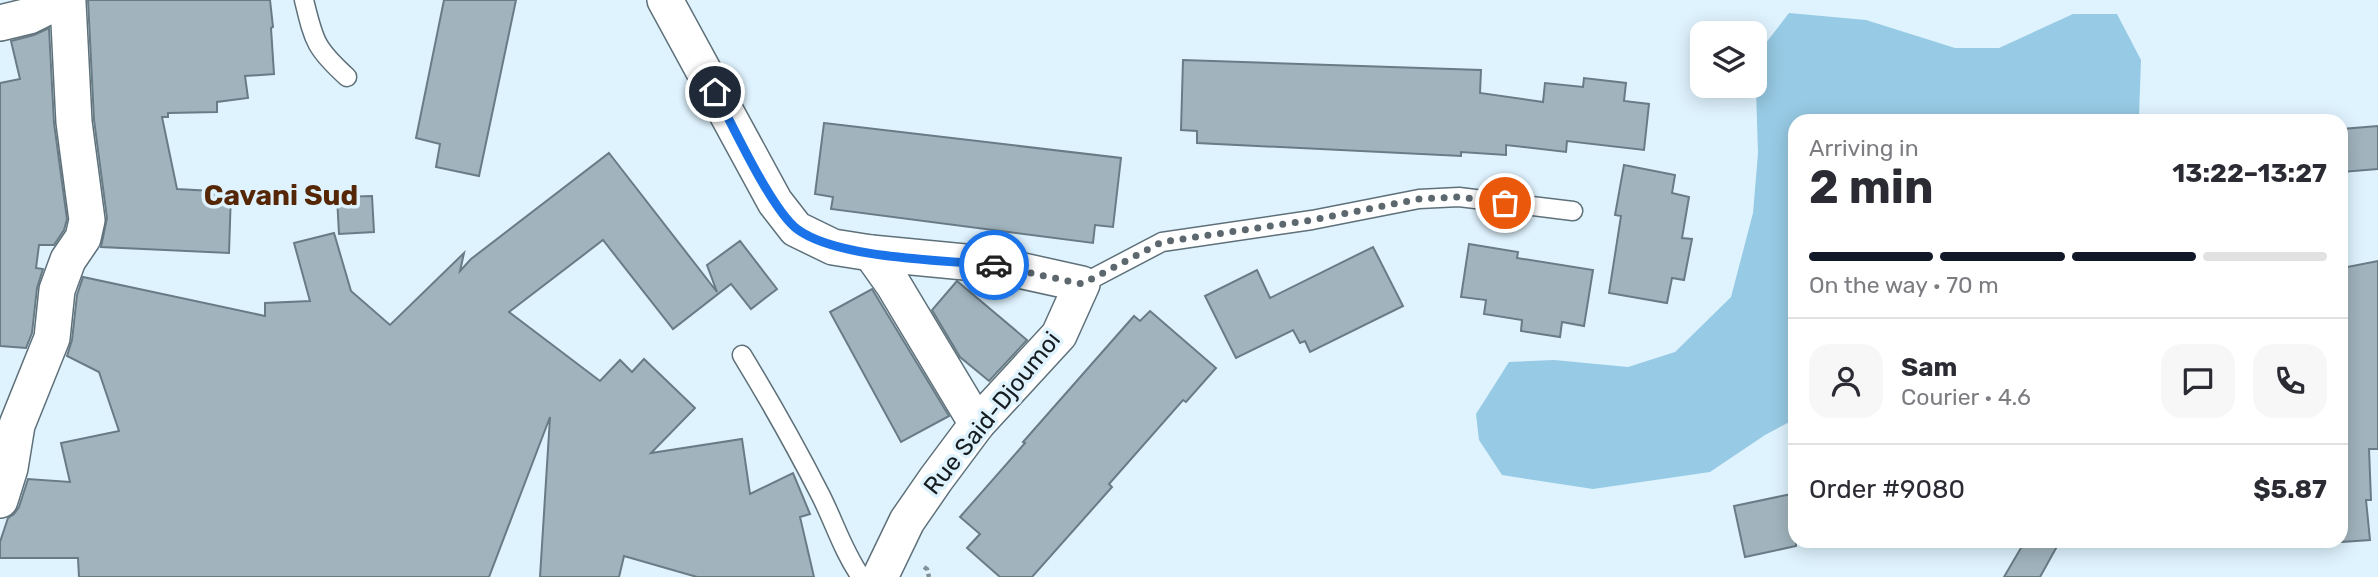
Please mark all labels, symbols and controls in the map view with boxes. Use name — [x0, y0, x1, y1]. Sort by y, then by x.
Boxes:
map controls — [1690, 21, 1767, 98]
button: layers — [1690, 21, 1767, 98]
pin — [685, 62, 745, 122]
icon: home — [696, 73, 734, 111]
text: Arriving in — [1809, 134, 1919, 162]
text: 13:22–13:27 — [2172, 158, 2327, 189]
text: 2 min — [1809, 160, 1934, 215]
pin — [1475, 173, 1535, 233]
district label: Cavani Sud — [204, 179, 358, 212]
icon: bag — [1486, 184, 1524, 222]
courier — [959, 230, 1029, 300]
icon: car — [975, 246, 1013, 284]
text: On the way · 70 m — [1809, 271, 1999, 299]
street label: Rue Said-Djoumoi — [918, 326, 1066, 500]
button: person — [1809, 344, 1883, 418]
button: chat — [2161, 344, 2235, 418]
button: phone — [2253, 344, 2327, 418]
text: Sam — [1901, 352, 1957, 383]
text: Courier · 4.6 — [1901, 383, 2031, 411]
text: Order #9080 — [1809, 474, 1965, 505]
text: $5.87 — [2253, 474, 2327, 505]

